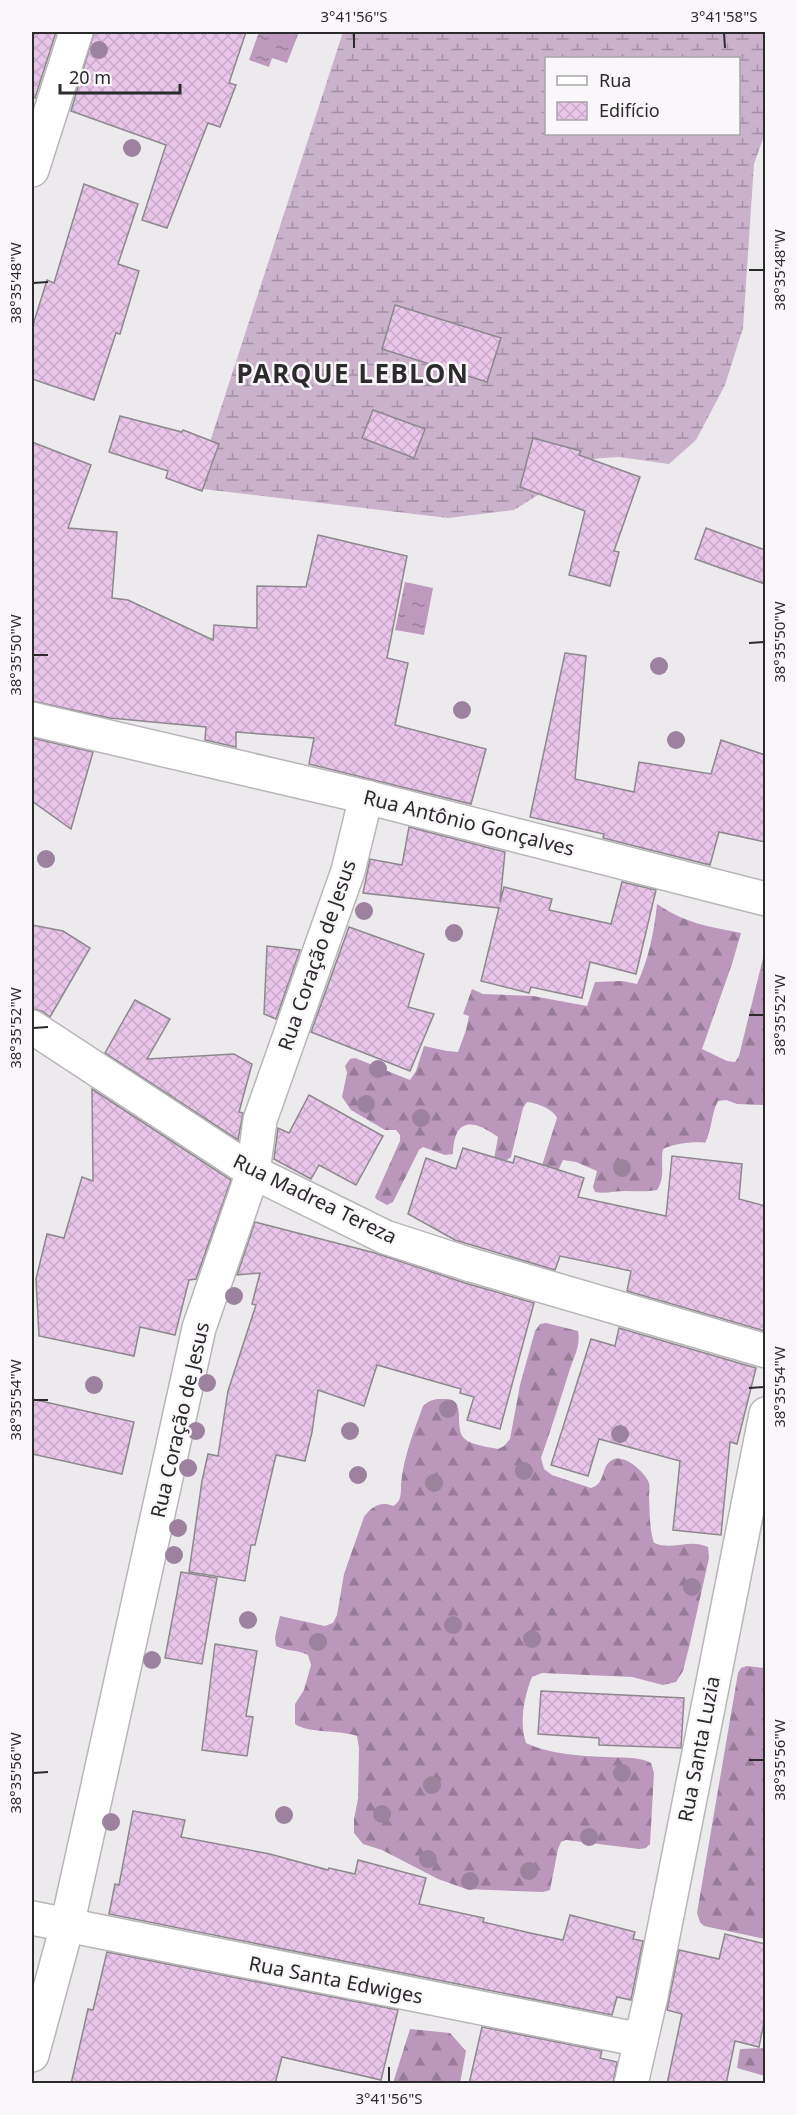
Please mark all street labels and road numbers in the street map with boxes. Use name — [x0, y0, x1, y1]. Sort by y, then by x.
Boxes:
street label: Rua Antônio Gonçalves — [361, 783, 577, 862]
street label: Rua Coração de Jesus — [271, 856, 362, 1054]
street label: Rua Madrea Tereza — [229, 1147, 402, 1250]
street label: Rua Coração de Jesus — [144, 1319, 215, 1520]
street label: Rua Santa Luzia — [671, 1674, 726, 1824]
street label: Rua Santa Edwiges — [247, 1949, 425, 2010]

